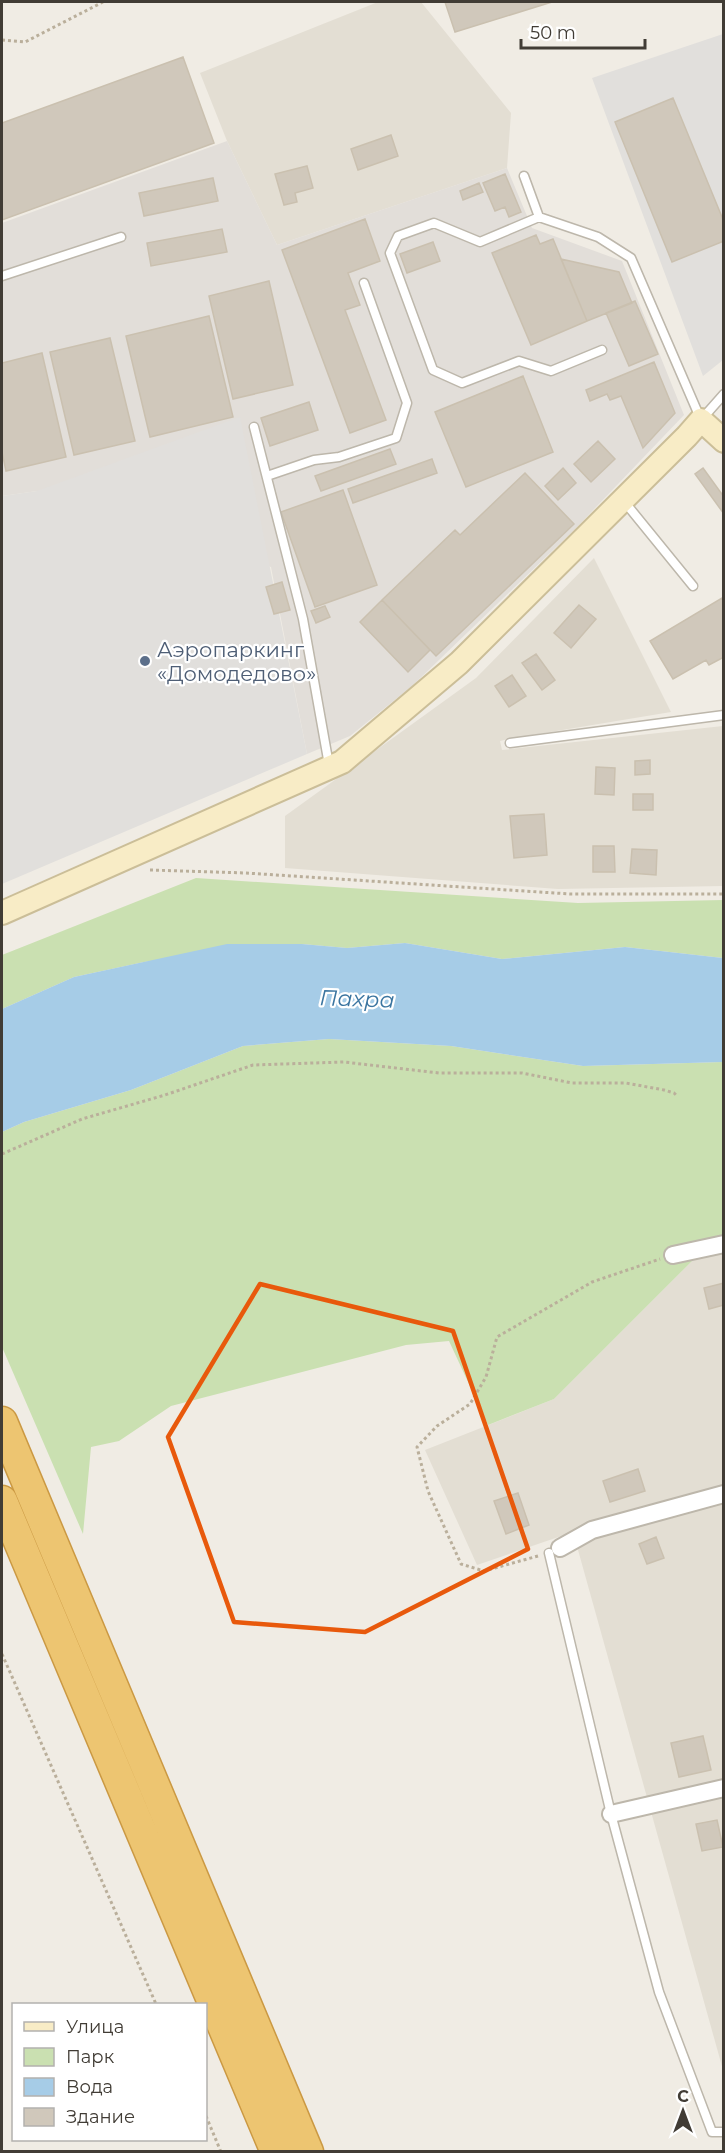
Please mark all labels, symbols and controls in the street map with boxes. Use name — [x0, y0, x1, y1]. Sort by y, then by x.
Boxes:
scale bar — [521, 12, 646, 50]
text: 50 m — [530, 22, 576, 44]
place label: Аэропаркинг «Домодедово» — [157, 637, 316, 686]
marker: Аэропаркинг «Домодедово» — [138, 654, 152, 668]
water label: Пахра — [319, 984, 395, 1014]
legend — [12, 2003, 207, 2141]
text: Улица — [66, 2016, 124, 2038]
text: Парк — [66, 2046, 115, 2068]
text: Вода — [66, 2076, 113, 2098]
north arrow — [653, 2081, 713, 2141]
text: С — [677, 2087, 689, 2106]
text: Здание — [66, 2106, 135, 2128]

